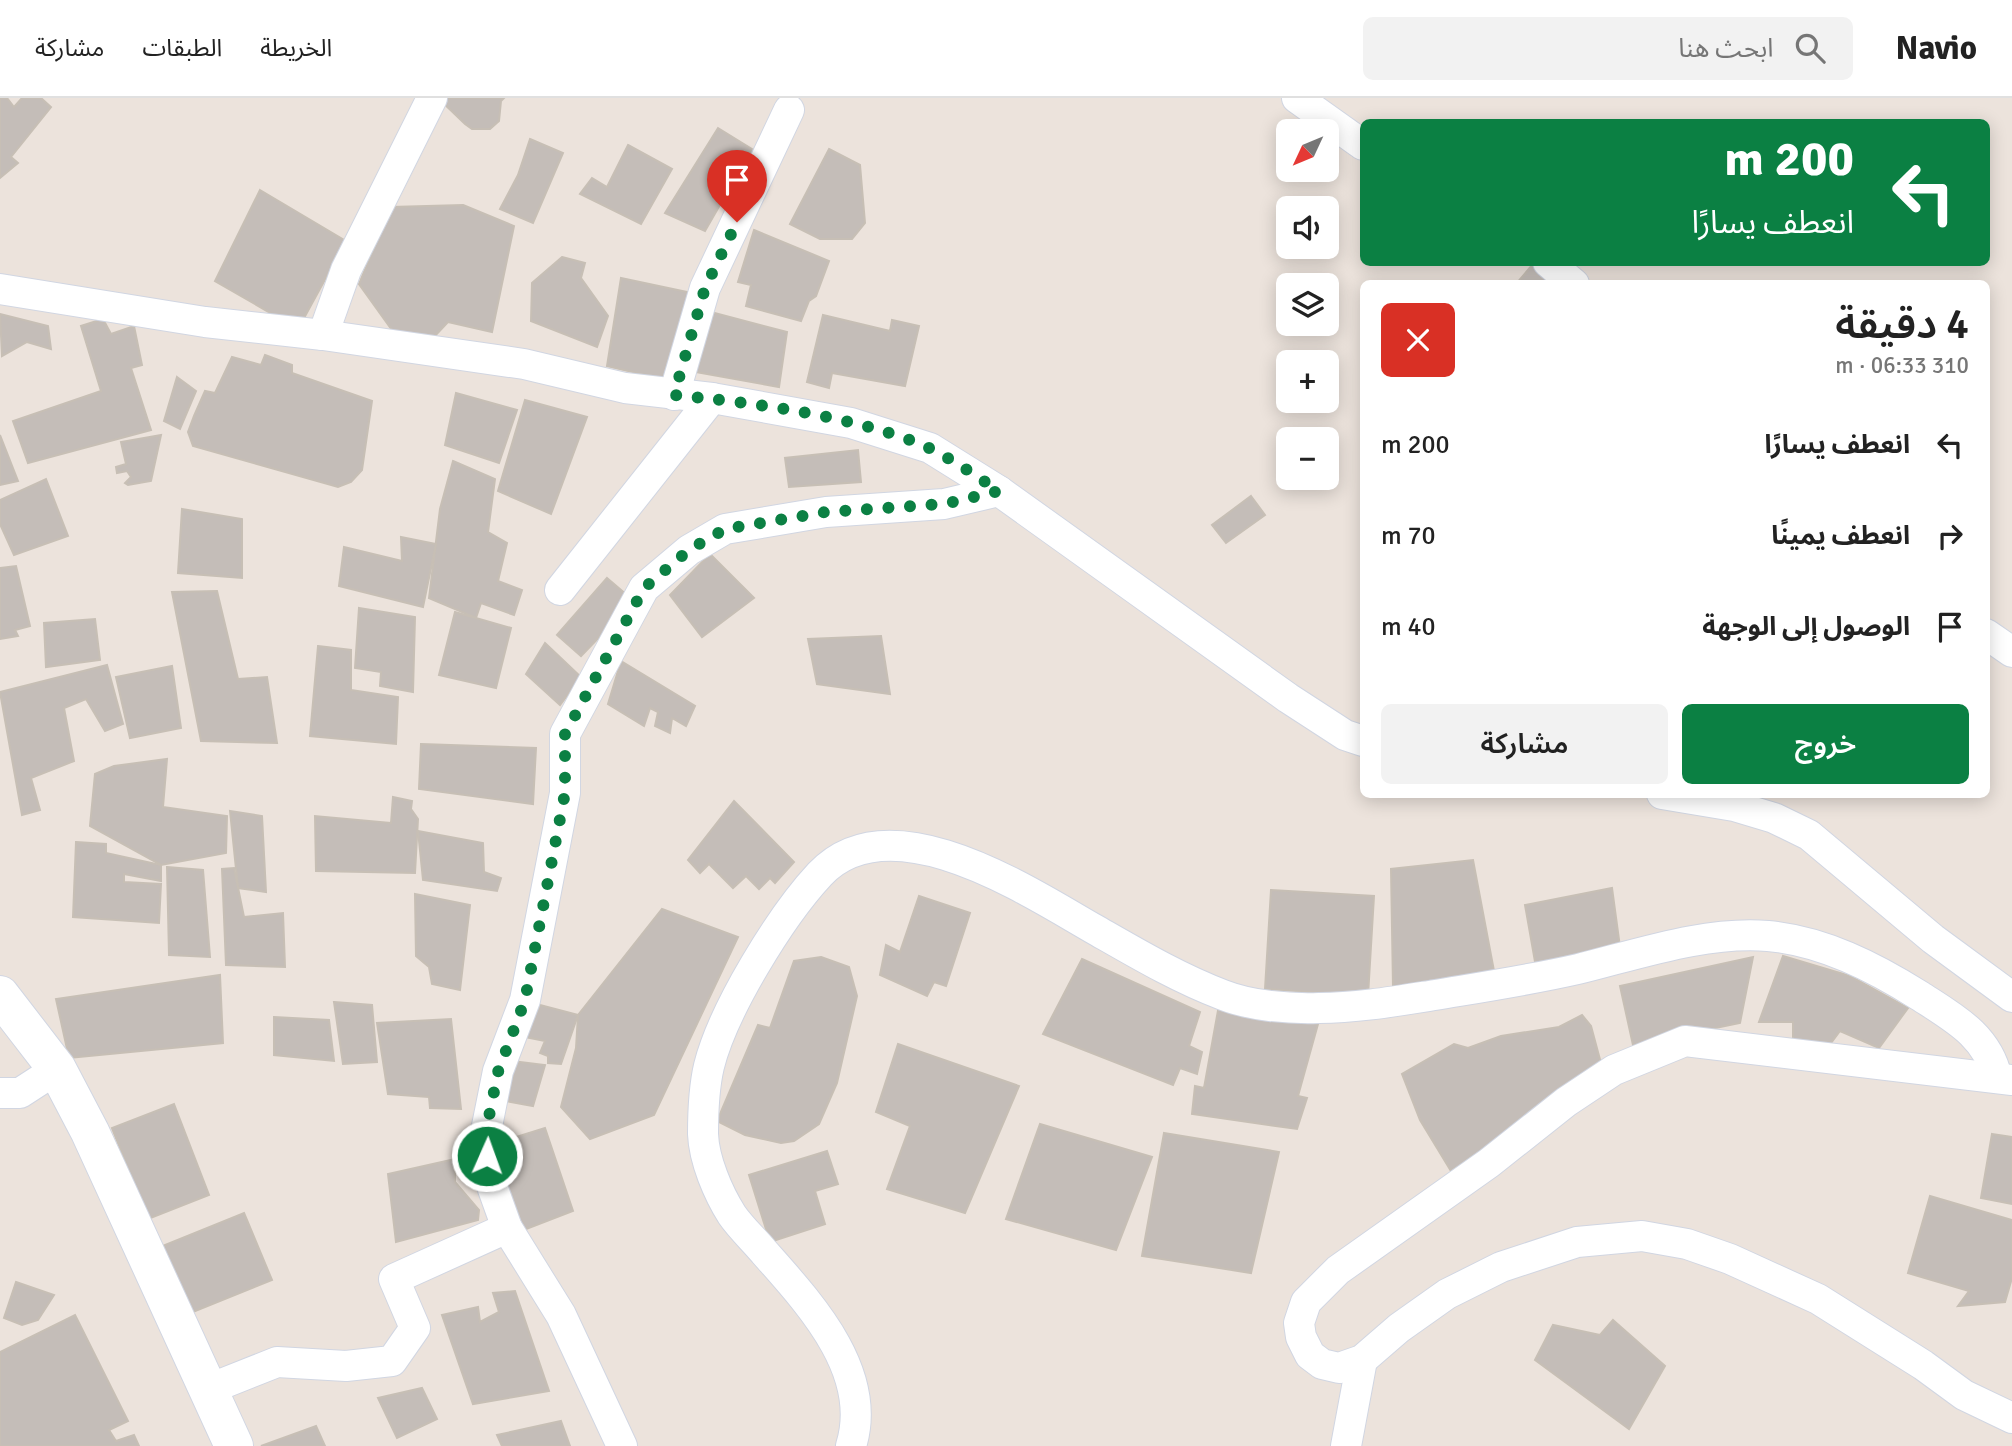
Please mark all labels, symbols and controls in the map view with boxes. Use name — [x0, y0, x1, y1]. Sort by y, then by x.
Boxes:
search box — [1363, 17, 1853, 80]
text: Navio — [1895, 28, 1977, 69]
icon: search — [1791, 29, 1829, 67]
text: مشاركة — [35, 33, 104, 63]
text: الطبقات — [142, 33, 222, 63]
text: الخريطة — [260, 33, 332, 63]
text: ابحث هنا — [1678, 33, 1773, 65]
north arrow — [1276, 119, 1339, 182]
map controls — [1276, 119, 1339, 490]
text: 200 m — [1724, 129, 1854, 189]
icon: left — [1878, 147, 1969, 238]
pin — [707, 150, 767, 222]
icon: arrive — [718, 161, 756, 199]
button: sound — [1276, 196, 1339, 259]
text: انعطف يسارًا — [1692, 203, 1854, 242]
button: layers — [1276, 273, 1339, 336]
text: 4 دقيقة — [1835, 299, 1969, 350]
button: close — [1381, 303, 1455, 377]
button: + — [1276, 350, 1339, 413]
text: 310 m · 06:33 — [1835, 351, 1969, 380]
icon: left — [1931, 426, 1969, 464]
button: − — [1276, 427, 1339, 490]
text: 200 m — [1381, 429, 1450, 461]
text: انعطف يسارًا — [1765, 429, 1910, 461]
icon: right — [1931, 517, 1969, 555]
text: 70 m — [1381, 520, 1436, 552]
text: انعطف يمينًا — [1771, 520, 1910, 552]
icon: arrive — [1931, 608, 1969, 646]
text: 40 m — [1381, 611, 1436, 643]
text: الوصول إلى الوجهة — [1702, 611, 1910, 643]
button: مشاركة — [1381, 704, 1668, 784]
button: خروج — [1682, 704, 1969, 784]
position arrow — [450, 1119, 524, 1193]

